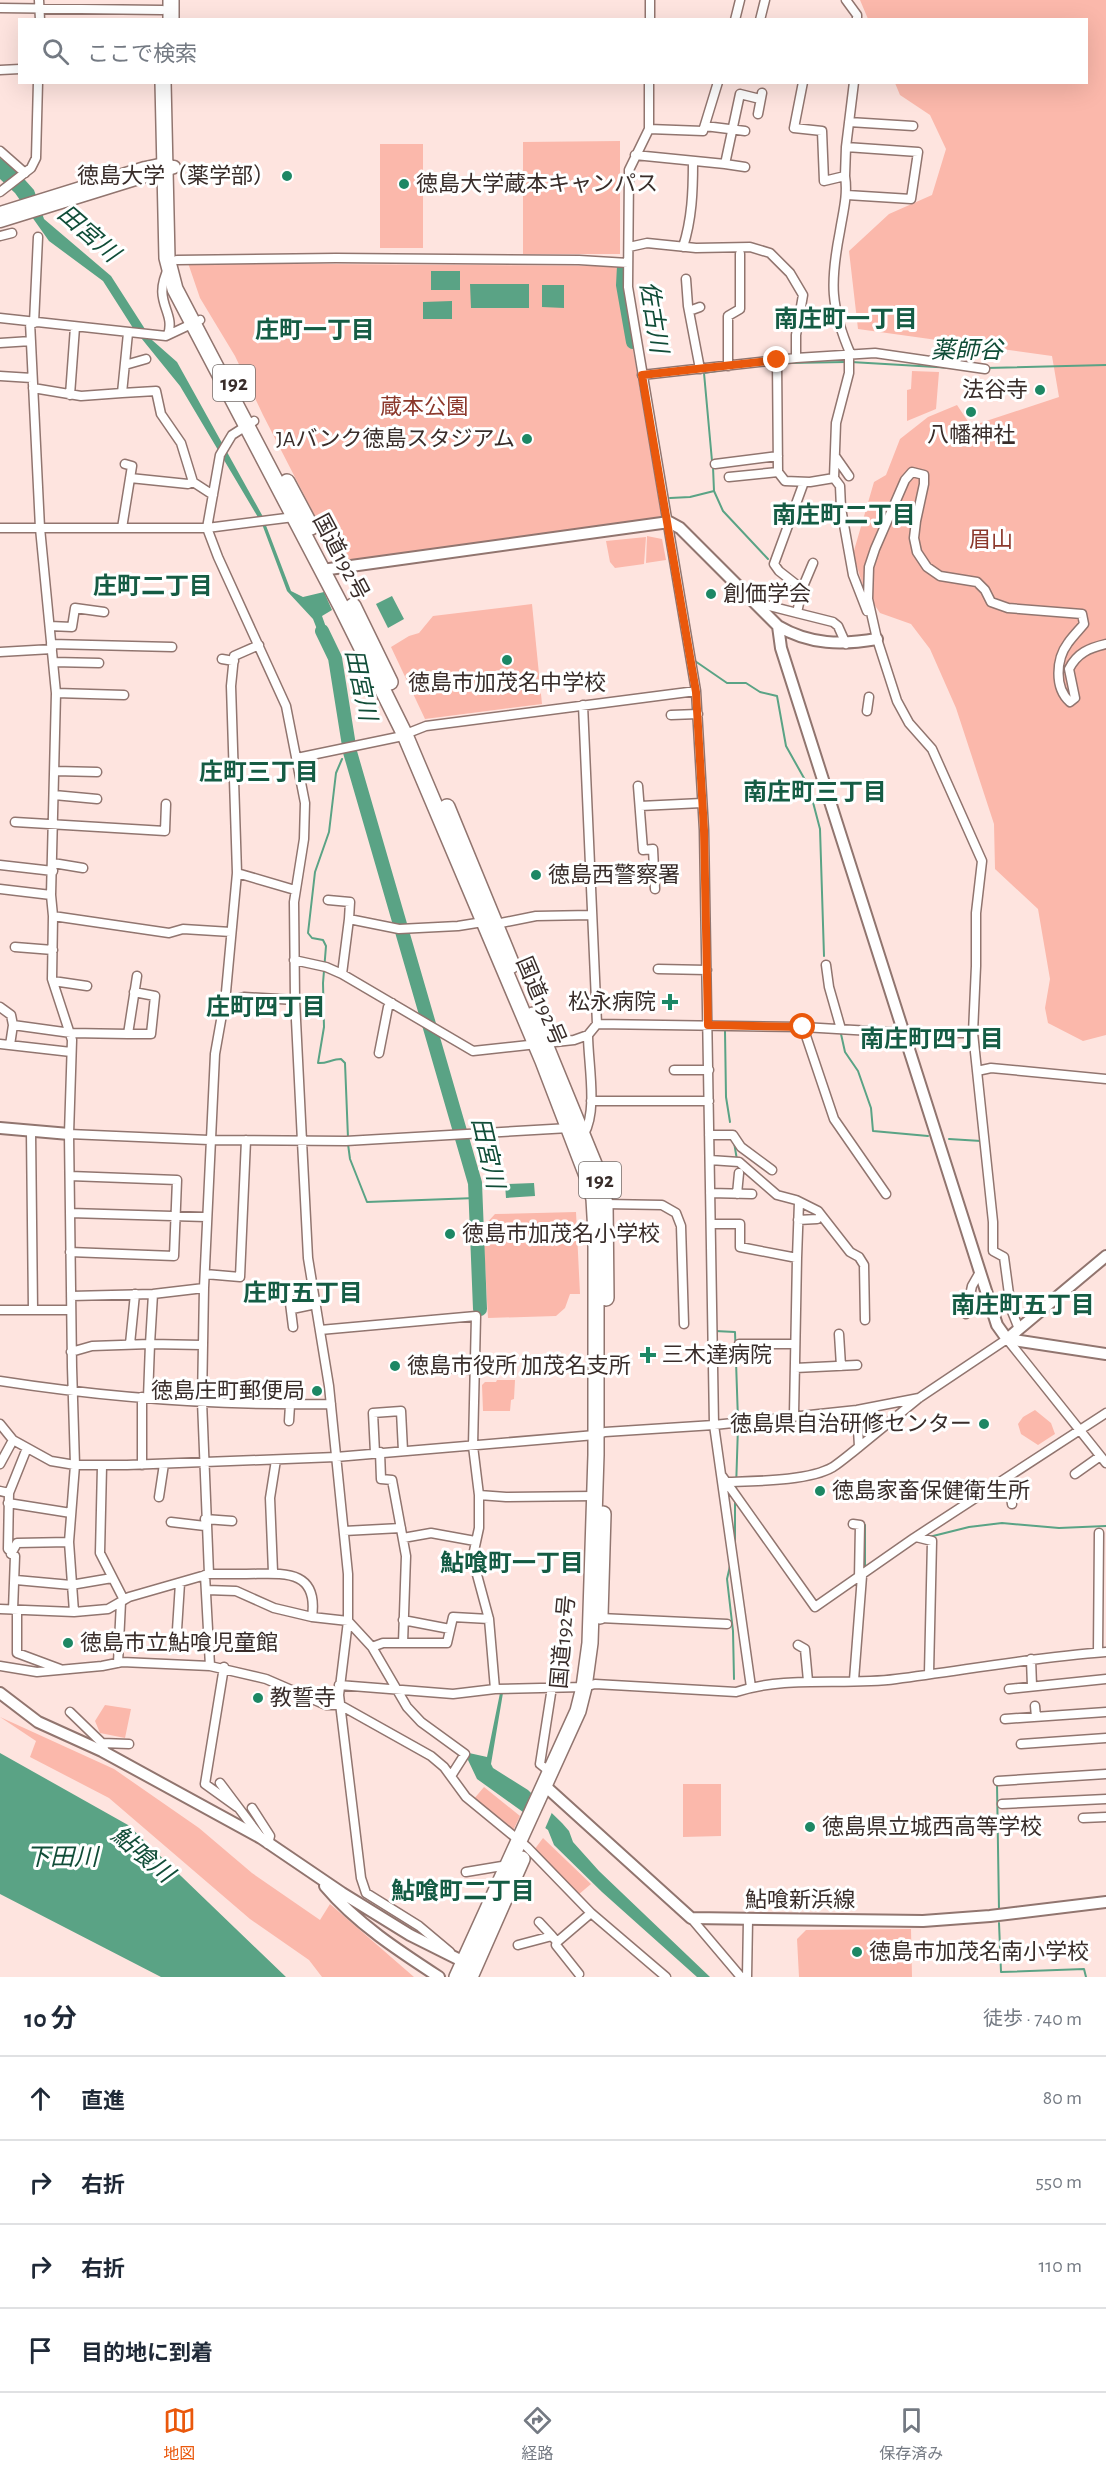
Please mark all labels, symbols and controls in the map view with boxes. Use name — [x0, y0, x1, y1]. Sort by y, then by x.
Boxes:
search box — [18, 18, 1088, 84]
icon: search — [39, 35, 72, 68]
text: ここで検索 — [87, 43, 197, 65]
place label: 徳島大学（薬学部） — [77, 164, 275, 187]
marker: 徳島大学（薬学部） — [280, 169, 294, 183]
place label: 徳島大学蔵本キャンパス — [416, 172, 658, 195]
marker: 徳島大学蔵本キャンパス — [397, 177, 411, 191]
water label: 田宮川 — [53, 200, 127, 269]
water label: 佐古川 — [636, 279, 673, 357]
district label: 南庄町一丁目 — [774, 306, 918, 332]
district label: 庄町一丁目 — [255, 317, 375, 343]
water label: 薬師谷 — [931, 337, 1005, 363]
route end — [763, 346, 789, 372]
road number: 192 — [213, 365, 255, 401]
place label: 法谷寺 — [962, 378, 1028, 401]
marker: 法谷寺 — [1033, 383, 1047, 397]
park label: 蔵本公園 — [380, 395, 468, 418]
marker: 八幡神社 — [964, 405, 978, 419]
place label: 八幡神社 — [927, 423, 1015, 446]
place label: JAバンク徳島スタジアム — [276, 427, 515, 450]
marker: JAバンク徳島スタジアム — [520, 432, 534, 446]
district label: 南庄町二丁目 — [772, 502, 916, 528]
street label: 国道192号 — [309, 510, 374, 604]
park label: 眉山 — [969, 528, 1013, 551]
district label: 庄町二丁目 — [93, 573, 213, 599]
place label: 創価学会 — [723, 582, 811, 605]
marker: 創価学会 — [704, 587, 718, 601]
water label: 田宮川 — [341, 647, 382, 726]
marker: 徳島市加茂名中学校 — [500, 653, 514, 667]
place label: 徳島市加茂名中学校 — [408, 671, 606, 694]
district label: 庄町三丁目 — [199, 759, 319, 785]
district label: 南庄町三丁目 — [743, 779, 887, 805]
place label: 徳島西警察署 — [548, 863, 680, 886]
marker: 徳島西警察署 — [529, 868, 543, 882]
street label: 国道192号 — [513, 953, 570, 1049]
place label: 松永病院 — [568, 990, 656, 1013]
marker: 松永病院 — [661, 993, 679, 1011]
district label: 庄町四丁目 — [206, 994, 326, 1020]
route start — [789, 1013, 815, 1039]
district label: 南庄町四丁目 — [860, 1026, 1004, 1052]
water label: 田宮川 — [467, 1115, 509, 1194]
road number: 192 — [579, 1162, 621, 1198]
place label: 徳島市加茂名小学校 — [462, 1222, 660, 1245]
marker: 徳島市加茂名小学校 — [443, 1227, 457, 1241]
district label: 庄町五丁目 — [243, 1280, 363, 1306]
district label: 南庄町五丁目 — [951, 1292, 1095, 1318]
place label: 三木達病院 — [662, 1343, 772, 1366]
marker: 三木達病院 — [639, 1346, 657, 1364]
place label: 徳島市役所 加茂名支所 — [407, 1354, 631, 1377]
marker: 徳島市役所 加茂名支所 — [388, 1359, 402, 1373]
place label: 徳島庄町郵便局 — [151, 1379, 305, 1402]
marker: 徳島庄町郵便局 — [310, 1384, 324, 1398]
place label: 徳島県自治研修センター — [730, 1412, 972, 1435]
marker: 徳島県自治研修センター — [977, 1417, 991, 1431]
place label: 徳島家畜保健衛生所 — [832, 1479, 1030, 1502]
marker: 徳島家畜保健衛生所 — [813, 1484, 827, 1498]
district label: 鮎喰町一丁目 — [440, 1550, 584, 1576]
street label: 国道192号 — [547, 1594, 578, 1690]
place label: 徳島市立鮎喰児童館 — [80, 1631, 278, 1654]
marker: 徳島市立鮎喰児童館 — [61, 1636, 75, 1650]
place label: 教誓寺 — [270, 1686, 336, 1709]
marker: 教誓寺 — [251, 1691, 265, 1705]
place label: 徳島県立城西高等学校 — [822, 1815, 1042, 1838]
marker: 徳島県立城西高等学校 — [803, 1820, 817, 1834]
water label: 鮎喰川 — [107, 1821, 181, 1889]
water label: 下田川 — [26, 1846, 101, 1870]
district label: 鮎喰町二丁目 — [391, 1878, 535, 1904]
street label: 鮎喰新浜線 — [745, 1888, 855, 1911]
place label: 徳島市加茂名南小学校 — [869, 1940, 1089, 1963]
marker: 徳島市加茂名南小学校 — [850, 1945, 864, 1959]
text: 10 分 — [24, 2006, 77, 2032]
text: 徒歩 · 740 m — [983, 2009, 1082, 2029]
icon: ahead — [24, 2082, 57, 2115]
text: 80 m — [1043, 2088, 1082, 2108]
text: 直進 — [81, 2090, 125, 2112]
icon: right — [24, 2166, 57, 2199]
text: 550 m — [1035, 2172, 1082, 2192]
text: 右折 — [81, 2174, 125, 2196]
icon: right — [24, 2250, 57, 2283]
text: 110 m — [1038, 2256, 1082, 2276]
text: 右折 — [81, 2258, 125, 2280]
icon: arrive — [24, 2334, 57, 2367]
text: 目的地に到着 — [81, 2342, 213, 2364]
tab: 地図 — [163, 2404, 196, 2464]
tab: 経路 — [521, 2404, 554, 2464]
tab: 保存済み — [879, 2404, 943, 2464]

